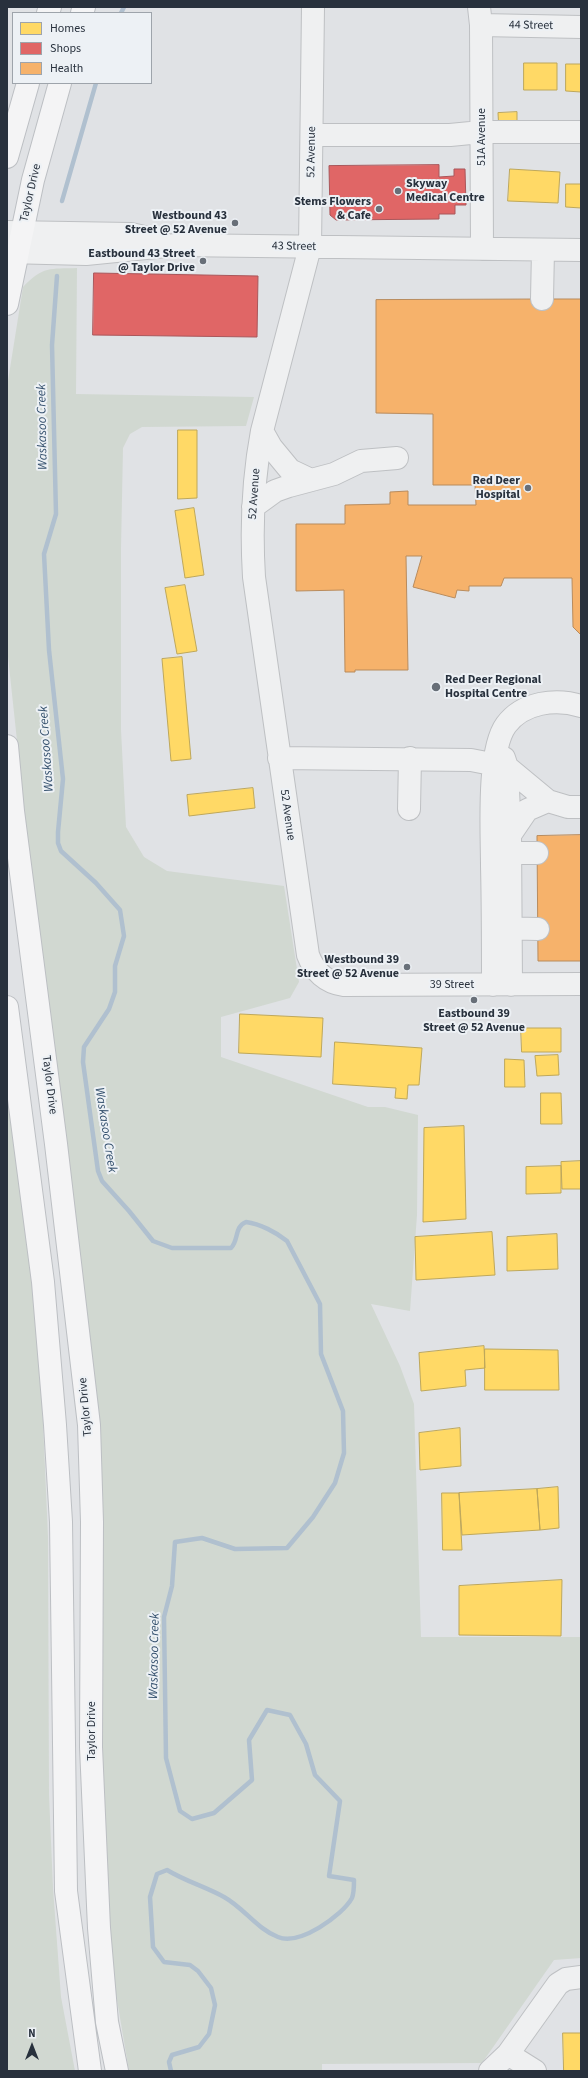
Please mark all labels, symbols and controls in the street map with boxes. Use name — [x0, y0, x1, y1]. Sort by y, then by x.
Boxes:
legend — [12, 12, 152, 84]
street label: 44 Street — [509, 18, 553, 34]
text: Homes — [50, 20, 85, 37]
text: Shops — [50, 40, 81, 57]
text: Health — [50, 60, 83, 77]
street label: 51A Avenue — [475, 108, 489, 166]
street label: 52 Avenue — [304, 126, 320, 178]
street label: Taylor Drive — [17, 162, 45, 224]
place label: Skyway Medical Centre — [406, 177, 485, 205]
marker: Skyway Medical Centre — [393, 186, 403, 196]
place label: Stems Flowers & Cafe — [294, 195, 371, 223]
marker: Stems Flowers & Cafe — [374, 204, 384, 214]
place label: Westbound 43 Street @ 52 Avenue — [125, 209, 227, 237]
marker: Westbound 43 Street @ 52 Avenue — [230, 218, 240, 228]
street label: 43 Street — [272, 239, 316, 255]
place label: Eastbound 43 Street @ Taylor Drive — [88, 247, 195, 275]
marker: Eastbound 43 Street @ Taylor Drive — [198, 256, 208, 266]
water label: Waskasoo Creek — [34, 384, 52, 470]
street label: 52 Avenue — [246, 468, 264, 520]
place label: Red Deer Hospital — [472, 474, 520, 502]
marker: Red Deer Hospital — [523, 483, 533, 493]
place label: Red Deer Regional Hospital Centre — [445, 673, 541, 701]
marker: Red Deer Regional Hospital Centre — [430, 681, 442, 693]
water label: Waskasoo Creek — [36, 705, 58, 793]
street label: 52 Avenue — [276, 789, 298, 841]
place label: Westbound 39 Street @ 52 Avenue — [297, 953, 399, 981]
marker: Westbound 39 Street @ 52 Avenue — [402, 962, 412, 972]
street label: 39 Street — [430, 978, 474, 992]
marker: Eastbound 39 Street @ 52 Avenue — [469, 995, 479, 1005]
place label: Eastbound 39 Street @ 52 Avenue — [423, 1007, 525, 1035]
street label: Taylor Drive — [38, 1055, 60, 1115]
water label: Waskasoo Creek — [91, 1086, 119, 1174]
street label: Taylor Drive — [76, 1377, 96, 1437]
water label: Waskasoo Creek — [146, 1613, 164, 1699]
street label: Taylor Drive — [85, 1701, 99, 1761]
north arrow — [12, 2026, 52, 2066]
text: N — [28, 2026, 36, 2041]

